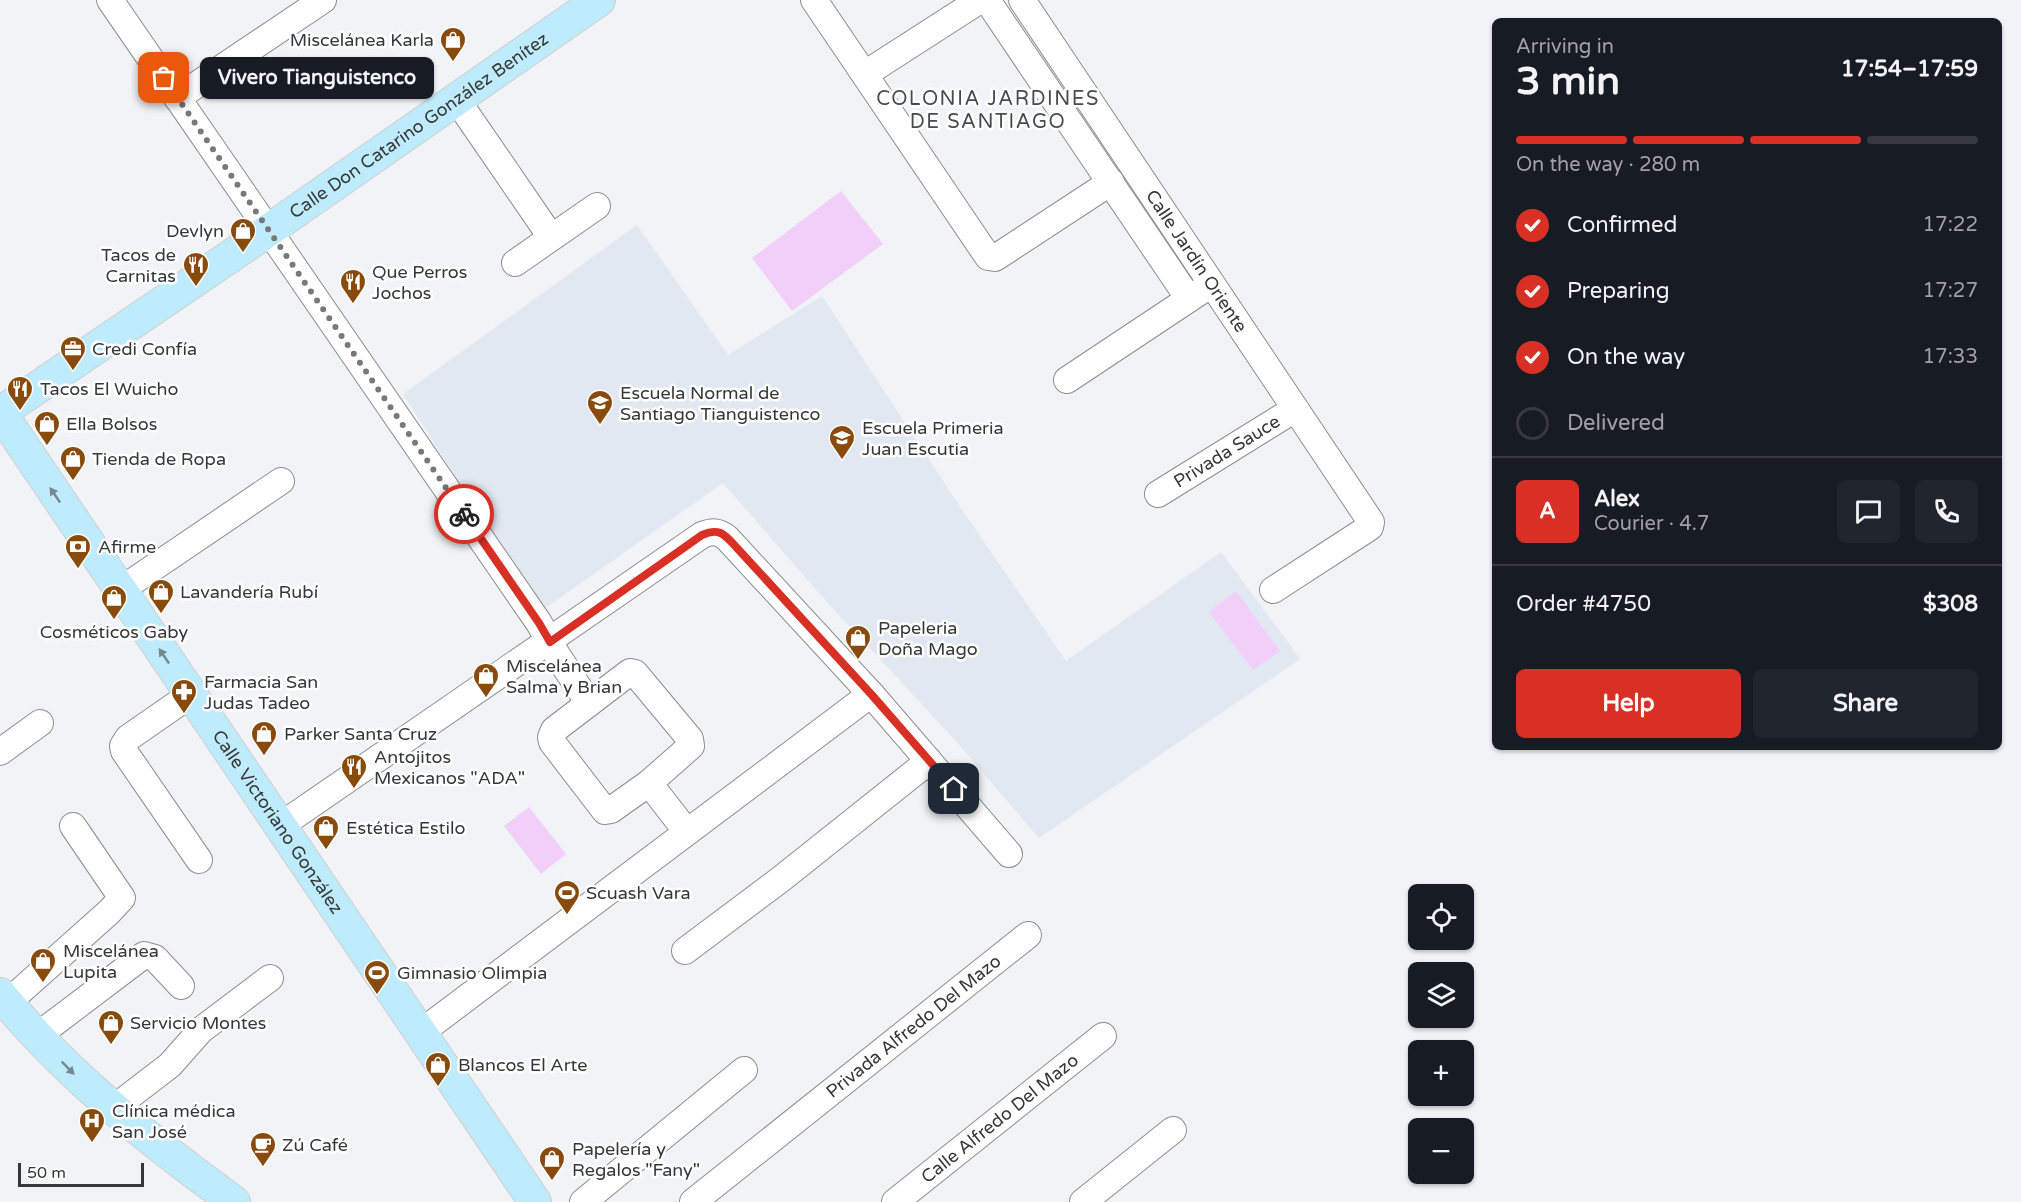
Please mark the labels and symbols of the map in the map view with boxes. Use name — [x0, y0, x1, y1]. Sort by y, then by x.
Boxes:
shop icon: Miscelánea Karla — [438, 25, 468, 63]
street label: Calle Don Catarino González Benítez — [285, 28, 553, 223]
place label: Miscelánea Karla — [290, 29, 434, 51]
pin — [138, 52, 189, 103]
callout: Vivero Tianguistenco — [200, 57, 434, 99]
district label: COLONIA JARDINES DE SANTIAGO — [876, 87, 1100, 134]
street label: Calle Jardín Oriente — [1141, 186, 1252, 337]
shop icon: Devlyn — [228, 216, 258, 254]
place label: Devlyn — [166, 220, 224, 242]
place label: Tacos de Carnitas — [101, 244, 176, 287]
restaurant icon: Tacos de Carnitas — [181, 250, 211, 288]
place label: Que Perros Jochos — [372, 261, 467, 304]
restaurant icon: Que Perros Jochos — [338, 267, 368, 305]
office icon: Credi Confía — [58, 334, 88, 372]
place label: Credi Confía — [92, 338, 197, 360]
restaurant icon: Tacos El Wuicho — [5, 374, 35, 412]
place label: Tacos El Wuicho — [40, 378, 179, 400]
place label: Escuela Normal de Santiago Tianguistenco — [620, 382, 821, 425]
school or university icon: Escuela Normal de Santiago Tianguistenco — [585, 388, 615, 426]
shop icon: Ella Bolsos — [32, 409, 62, 447]
street label: Privada Sauce — [1170, 410, 1284, 493]
place label: Ella Bolsos — [66, 413, 157, 435]
place label: Escuela Primeria Juan Escutia — [862, 417, 1004, 460]
school or university icon: Escuela Primeria Juan Escutia — [827, 423, 857, 461]
shop icon: Tienda de Ropa — [58, 444, 88, 482]
place label: Tienda de Ropa — [92, 448, 226, 470]
courier — [434, 484, 494, 544]
one-way arrow — [49, 487, 61, 503]
bank icon: Afirme — [63, 532, 93, 570]
place label: Afirme — [98, 536, 156, 558]
shop icon: Lavandería Rubí — [146, 577, 176, 615]
place label: Lavandería Rubí — [180, 581, 319, 603]
shop icon: Cosméticos Gaby — [99, 583, 129, 621]
place label: Papeleria Doña Mago — [878, 617, 978, 660]
place label: Cosméticos Gaby — [40, 621, 188, 643]
shop icon: Papeleria Doña Mago — [843, 623, 873, 661]
one-way arrow — [158, 649, 170, 665]
place label: Miscelánea Salma y Brian — [506, 655, 622, 698]
shop icon: Miscelánea Salma y Brian — [471, 661, 501, 699]
place label: Farmacia San Judas Tadeo — [204, 671, 318, 714]
pharmacy icon: Farmacia San Judas Tadeo — [169, 677, 199, 715]
shop icon: Parker Santa Cruz — [249, 719, 279, 757]
place label: Parker Santa Cruz — [284, 723, 437, 745]
street label: Calle Victoriano González — [208, 726, 348, 918]
place label: Antojitos Mexicanos "ADA" — [374, 746, 525, 789]
restaurant icon: Antojitos Mexicanos "ADA" — [339, 752, 369, 790]
pin — [928, 763, 979, 814]
shop icon: Estética Estilo — [311, 813, 341, 851]
place label: Estética Estilo — [346, 817, 465, 839]
sports icon: Scuash Vara — [552, 878, 582, 916]
place label: Scuash Vara — [586, 882, 691, 904]
place label: Miscelánea Lupita — [63, 940, 159, 983]
shop icon: Miscelánea Lupita — [28, 946, 58, 984]
street label: Privada Alfredo Del Mazo — [822, 950, 1006, 1103]
sports icon: Gimnasio Olimpia — [362, 958, 392, 996]
place label: Gimnasio Olimpia — [397, 962, 547, 984]
shop icon: Servicio Montes — [96, 1008, 126, 1046]
place label: Servicio Montes — [130, 1012, 266, 1034]
street label: Calle Alfredo Del Mazo — [917, 1049, 1083, 1188]
shop icon: Blancos El Arte — [423, 1050, 453, 1088]
place label: Blancos El Arte — [458, 1054, 588, 1076]
one-way arrow — [61, 1060, 75, 1075]
place label: Clínica médica San José — [112, 1100, 236, 1143]
hospital icon: Clínica médica San José — [77, 1106, 107, 1144]
cafe icon: Zú Café — [248, 1130, 278, 1168]
place label: Zú Café — [282, 1134, 348, 1156]
place label: Papelería y Regalos "Fany" — [572, 1138, 700, 1181]
shop icon: Papelería y Regalos "Fany" — [537, 1144, 567, 1182]
scale bar — [18, 1160, 144, 1188]

